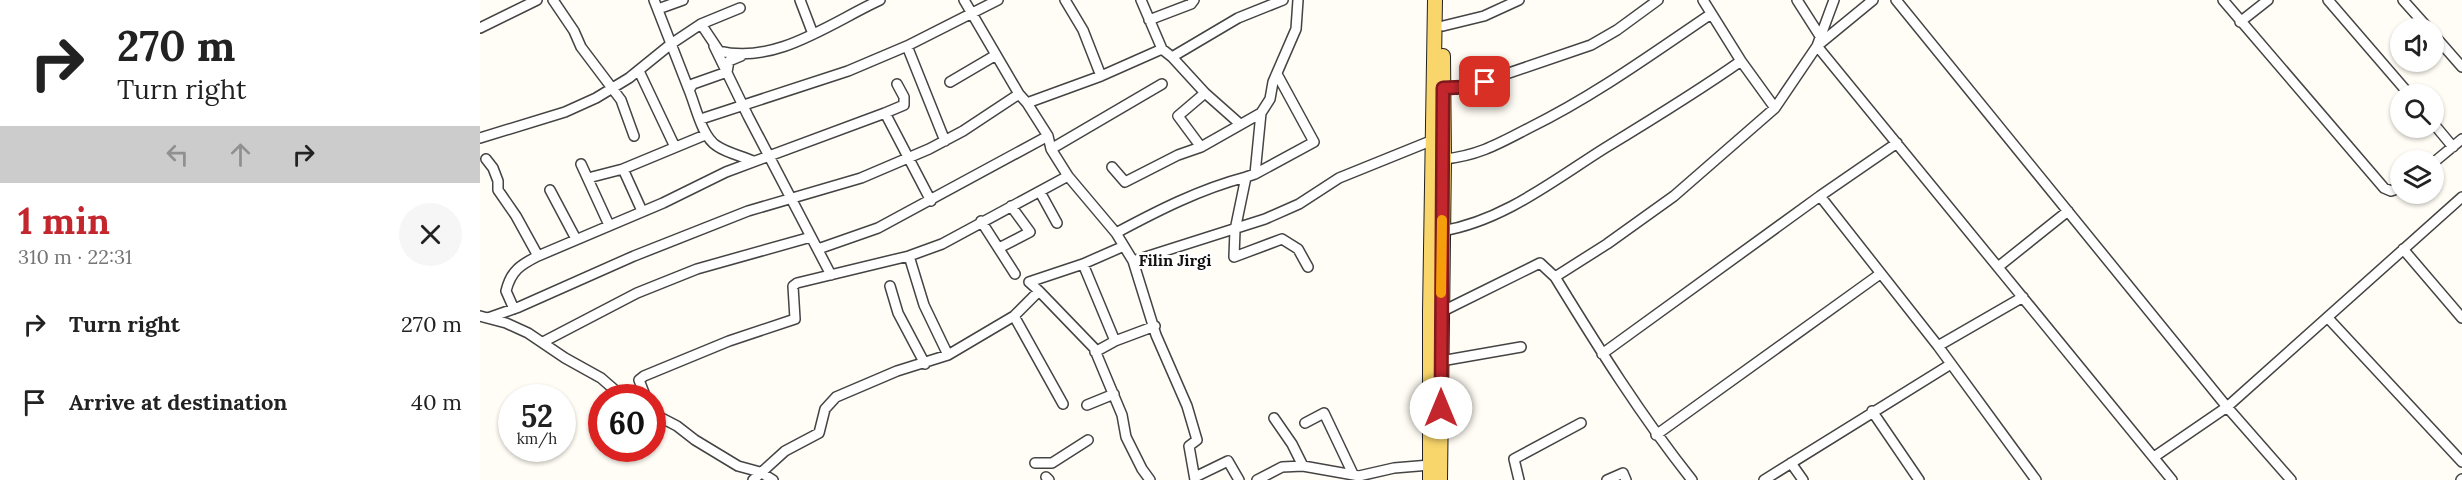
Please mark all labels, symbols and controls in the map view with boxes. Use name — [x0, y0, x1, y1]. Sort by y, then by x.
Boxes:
map controls — [2390, 18, 2444, 204]
button: sound — [2390, 18, 2444, 72]
text: 270 m — [117, 19, 235, 73]
icon: right — [18, 24, 96, 102]
pin — [1459, 56, 1510, 107]
icon: arrive — [1468, 65, 1501, 98]
text: Turn right — [117, 72, 246, 106]
button: search — [2390, 84, 2444, 138]
icon: left — [161, 138, 194, 171]
icon: ahead — [224, 138, 257, 171]
icon: right — [287, 138, 320, 171]
button: layers — [2390, 150, 2444, 204]
text: 1 min — [18, 198, 110, 244]
button: close — [399, 203, 462, 266]
text: 310 m · 22:31 — [18, 244, 132, 269]
district label: Filin Jirgi — [1139, 250, 1211, 270]
icon: right — [18, 308, 51, 341]
text: Turn right — [69, 310, 180, 338]
text: 270 m — [401, 310, 462, 338]
position arrow — [1409, 376, 1473, 440]
speed limit sign: 60 — [588, 384, 666, 462]
icon: arrive — [18, 386, 51, 419]
text: Arrive at destination — [69, 388, 287, 416]
text: 40 m — [411, 388, 462, 416]
text: 52 — [521, 397, 553, 435]
text: km/h — [517, 429, 557, 448]

